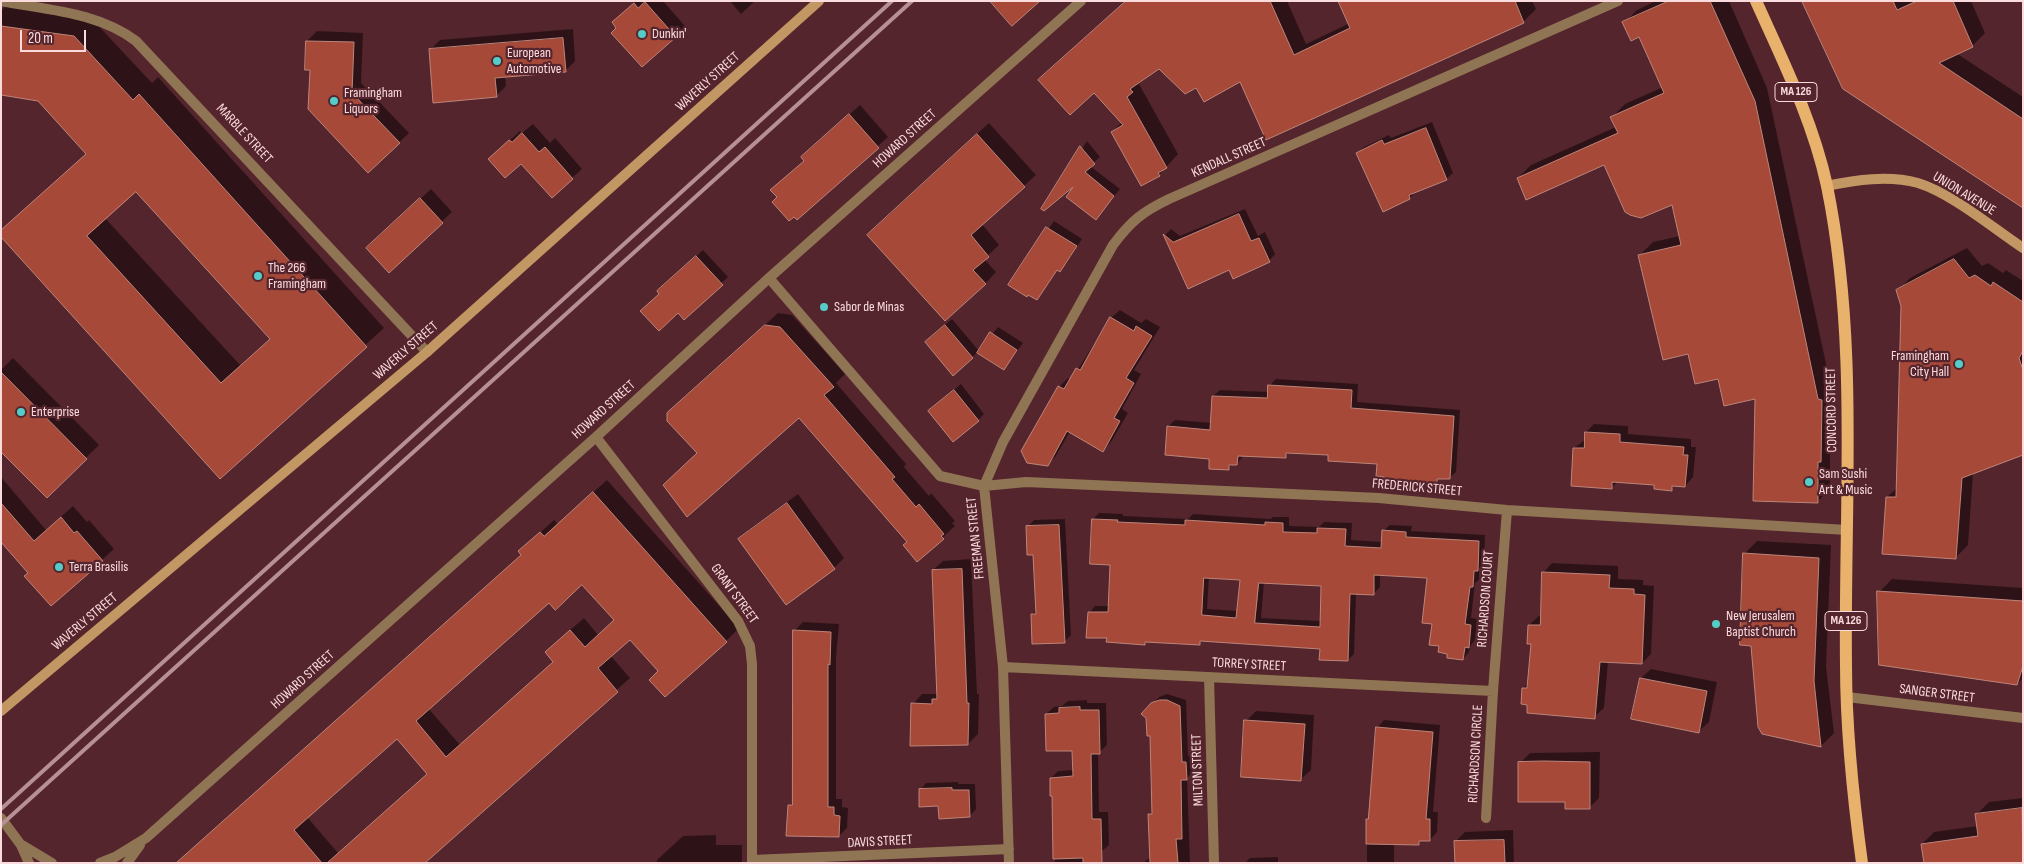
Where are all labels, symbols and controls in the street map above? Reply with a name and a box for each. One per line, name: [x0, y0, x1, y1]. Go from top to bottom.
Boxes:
scale bar: [22, 20, 89, 52]
place label: Dunkin': [652, 26, 686, 42]
marker: Dunkin': [636, 28, 648, 40]
text: 20 m: [28, 29, 53, 48]
place label: European Automotive: [507, 45, 561, 78]
street label: WAVERLY STREET: [672, 49, 744, 115]
marker: European Automotive: [491, 55, 503, 67]
road number: MA 126: [1775, 82, 1817, 101]
place label: Framingham Liquors: [344, 85, 402, 118]
marker: Framingham Liquors: [328, 95, 340, 107]
street label: MARBLE STREET: [212, 101, 276, 167]
street label: HOWARD STREET: [870, 106, 940, 172]
street label: KENDALL STREET: [1189, 134, 1269, 182]
street label: UNION AVENUE: [1929, 169, 1999, 219]
place label: The 266 Framingham: [268, 260, 326, 292]
marker: The 266 Framingham: [252, 270, 264, 282]
place label: Sabor de Minas: [834, 299, 904, 315]
marker: Sabor de Minas: [818, 301, 830, 313]
street label: WAVERLY STREET: [370, 318, 442, 384]
place label: Framingham City Hall: [1891, 348, 1949, 381]
marker: Framingham City Hall: [1953, 358, 1965, 370]
street label: CONCORD STREET: [1823, 367, 1841, 453]
street label: HOWARD STREET: [569, 377, 639, 443]
place label: Enterprise: [31, 404, 80, 420]
marker: Enterprise: [15, 406, 27, 418]
place label: Sam Sushi Art & Music: [1819, 466, 1873, 498]
street label: FREDERICK STREET: [1371, 476, 1463, 500]
marker: Sam Sushi Art & Music: [1803, 476, 1815, 488]
street label: FREEMAN STREET: [963, 496, 989, 580]
street label: RICHARDSON COURT: [1474, 550, 1498, 648]
place label: Terra Brasilis: [69, 559, 128, 575]
marker: Terra Brasilis: [53, 561, 65, 573]
street label: GRANT STREET: [707, 561, 761, 627]
street label: WAVERLY STREET: [49, 590, 121, 654]
place label: New Jerusalem Baptist Church: [1726, 608, 1796, 640]
road number: MA 126: [1825, 612, 1867, 630]
marker: New Jerusalem Baptist Church: [1710, 618, 1722, 630]
street label: HOWARD STREET: [268, 647, 338, 713]
street label: TORREY STREET: [1211, 655, 1287, 675]
street label: SANGER STREET: [1898, 681, 1976, 707]
street label: RICHARDSON CIRCLE: [1465, 704, 1487, 804]
street label: MILTON STREET: [1188, 734, 1208, 806]
street label: DAVIS STREET: [847, 832, 913, 852]

